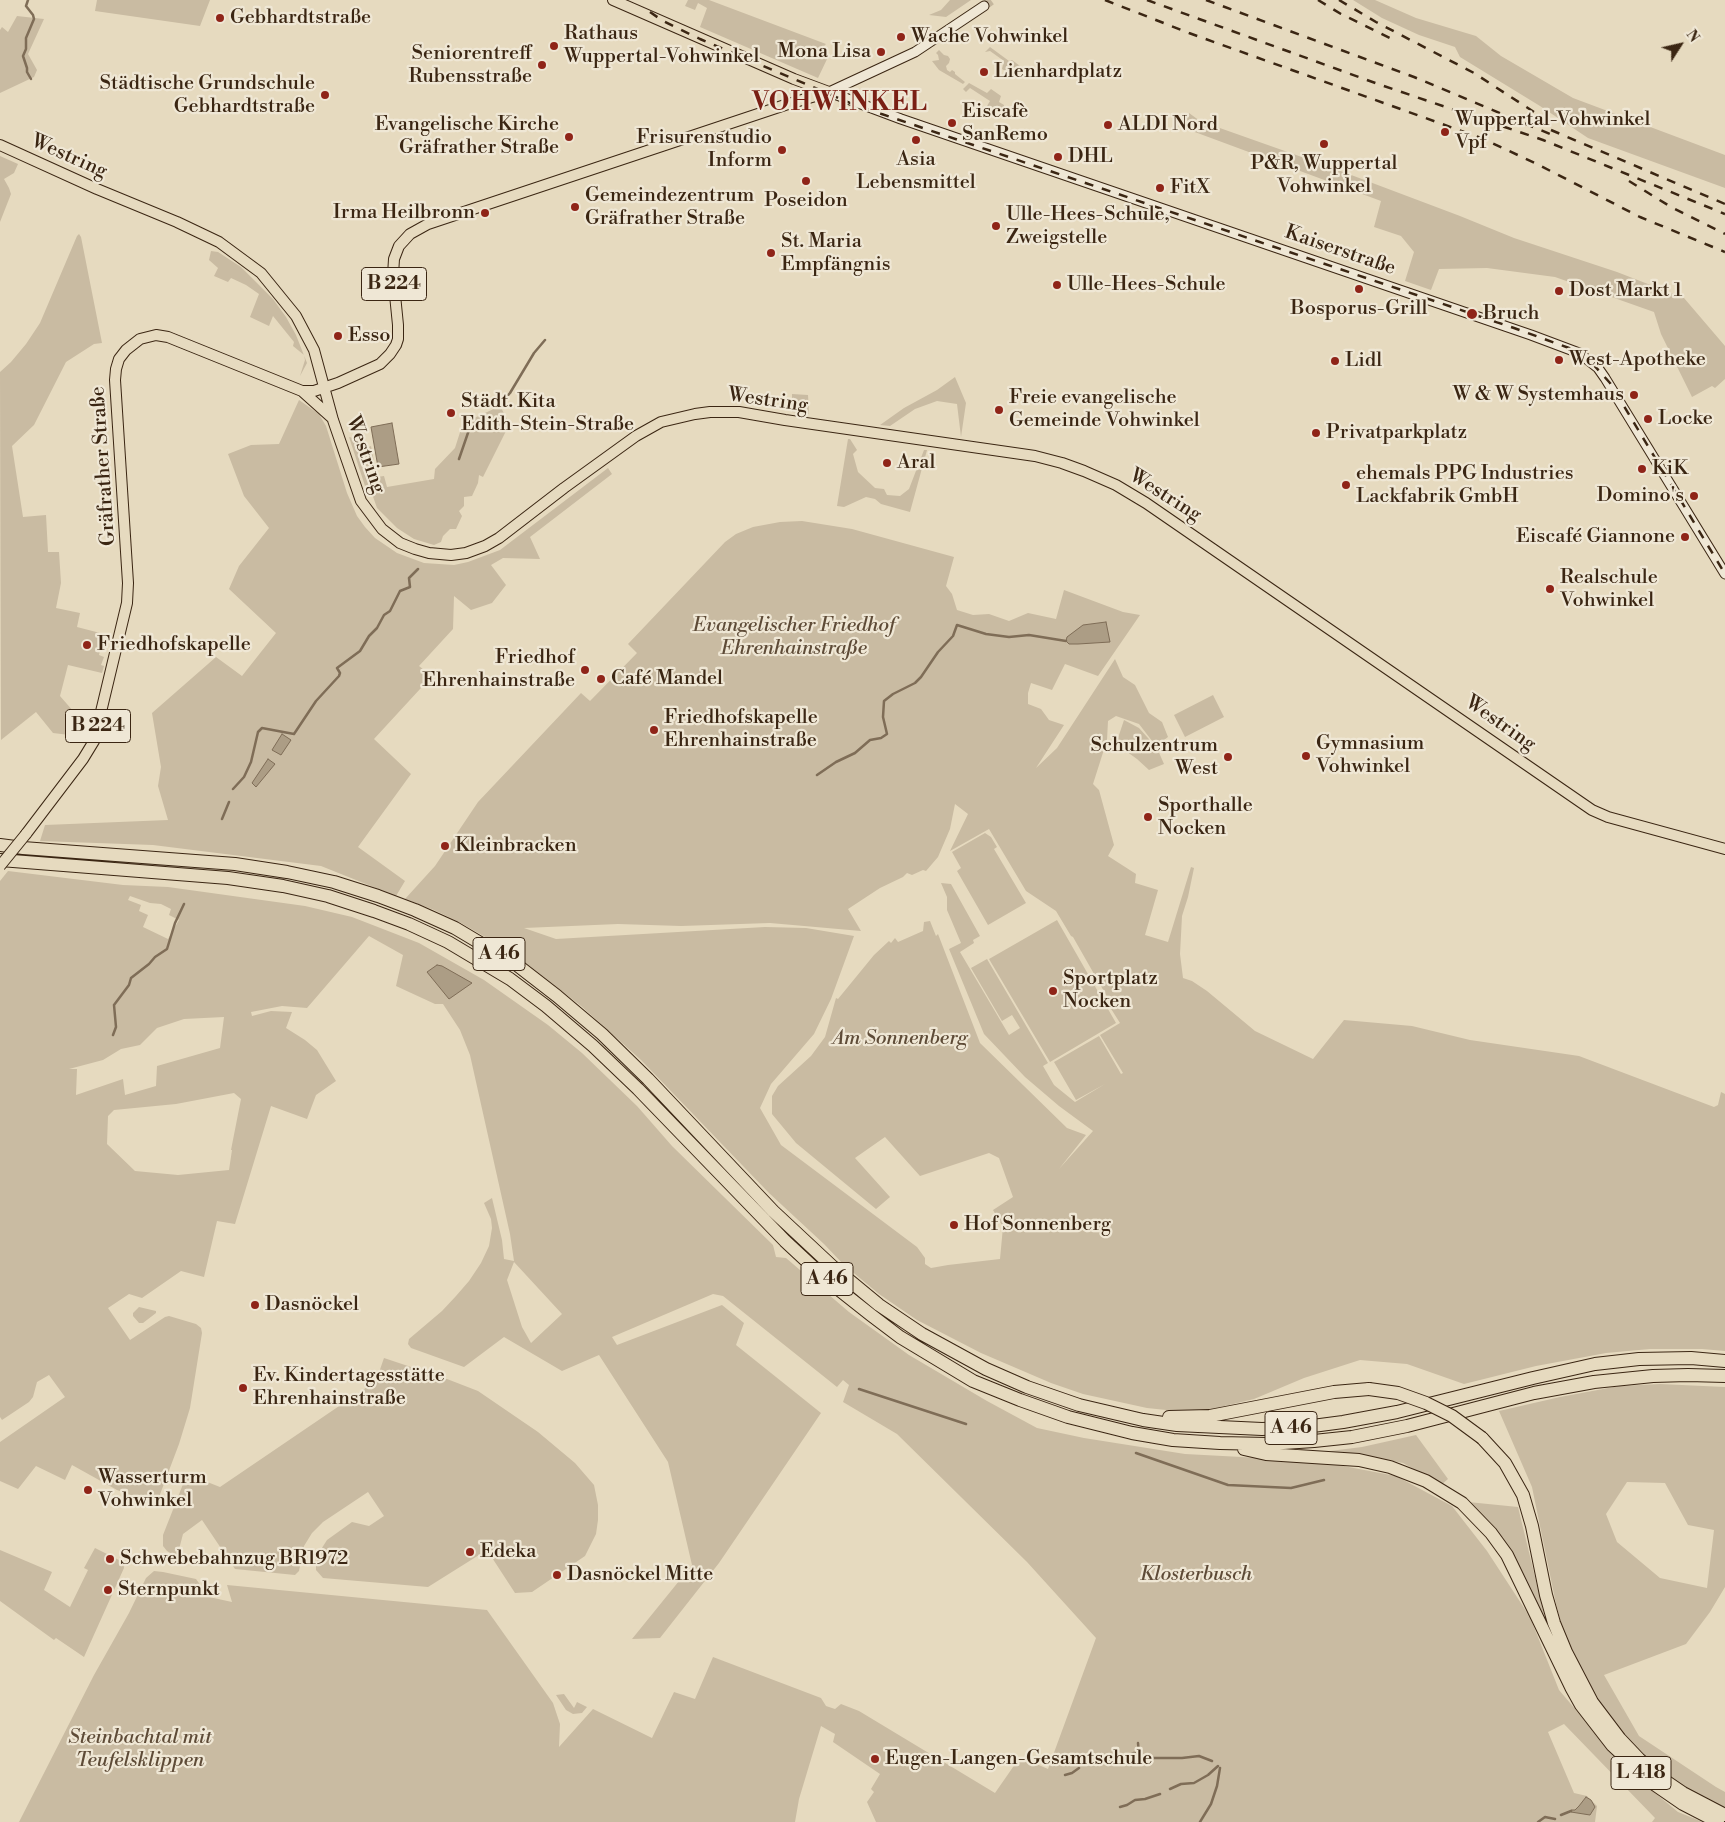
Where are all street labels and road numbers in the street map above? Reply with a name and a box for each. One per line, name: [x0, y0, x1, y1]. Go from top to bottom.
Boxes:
street label: Westring: [27, 130, 111, 184]
street label: Kaiserstraße: [1281, 221, 1399, 281]
road number: B 224: [362, 268, 426, 300]
street label: Westring: [726, 383, 810, 419]
street label: Gräfrather Straße: [86, 385, 122, 547]
street label: Westring: [340, 413, 390, 497]
street label: Westring: [1124, 464, 1206, 528]
street label: Westring: [1460, 691, 1540, 757]
road number: B 224: [66, 709, 130, 742]
road number: A 46: [473, 938, 525, 971]
road number: A 46: [801, 1262, 853, 1296]
road number: A 46: [1265, 1412, 1317, 1445]
road number: L 418: [1611, 1756, 1671, 1790]

